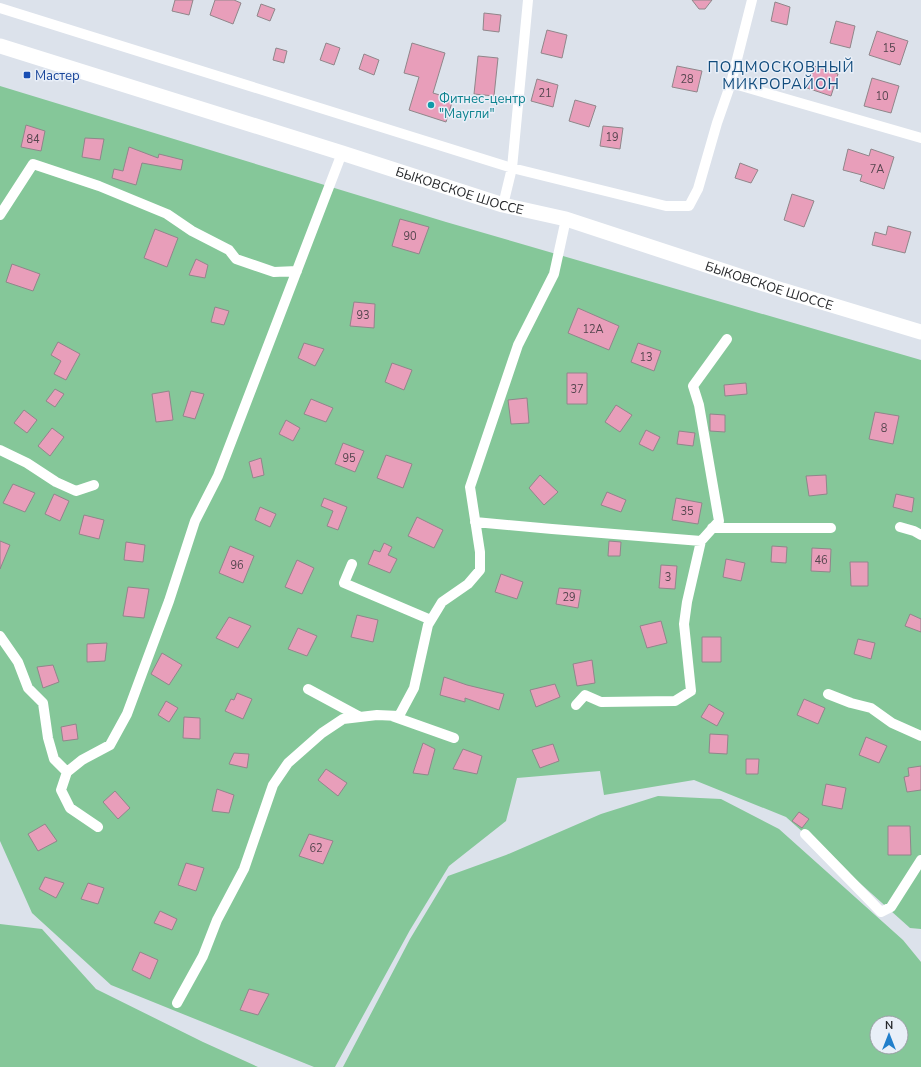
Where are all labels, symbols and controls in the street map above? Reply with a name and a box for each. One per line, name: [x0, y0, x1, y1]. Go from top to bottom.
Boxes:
house number: 15: [882, 41, 896, 56]
district label: ПОДМОСКОВНЫЙ МИКРОРАЙОН: [707, 57, 855, 94]
place label: Мастер: [35, 67, 80, 85]
marker: Мастер: [22, 70, 32, 80]
house number: 28: [680, 72, 694, 87]
house number: 21: [538, 86, 552, 101]
house number: 10: [875, 89, 889, 104]
place label: Фитнес-центр "Маугли": [439, 90, 526, 123]
marker: Фитнес-центр "Маугли": [426, 100, 436, 110]
house number: 19: [605, 130, 619, 145]
house number: 84: [26, 132, 40, 147]
house number: 7А: [870, 162, 884, 177]
street label: БЫКОВСКОЕ ШОССЕ: [393, 163, 525, 219]
house number: 90: [403, 229, 417, 244]
street label: БЫКОВСКОЕ ШОССЕ: [703, 257, 835, 315]
house number: 93: [356, 308, 370, 323]
house number: 12А: [582, 322, 604, 337]
house number: 13: [639, 350, 653, 365]
house number: 37: [570, 382, 584, 397]
house number: 8: [881, 421, 888, 436]
house number: 95: [342, 451, 356, 466]
house number: 35: [680, 504, 694, 519]
house number: 46: [814, 553, 828, 568]
house number: 96: [230, 558, 244, 573]
house number: 3: [665, 570, 671, 585]
house number: 29: [562, 590, 576, 605]
house number: 62: [309, 841, 323, 856]
north arrow: [869, 1015, 909, 1055]
text: N: [885, 1018, 893, 1033]

